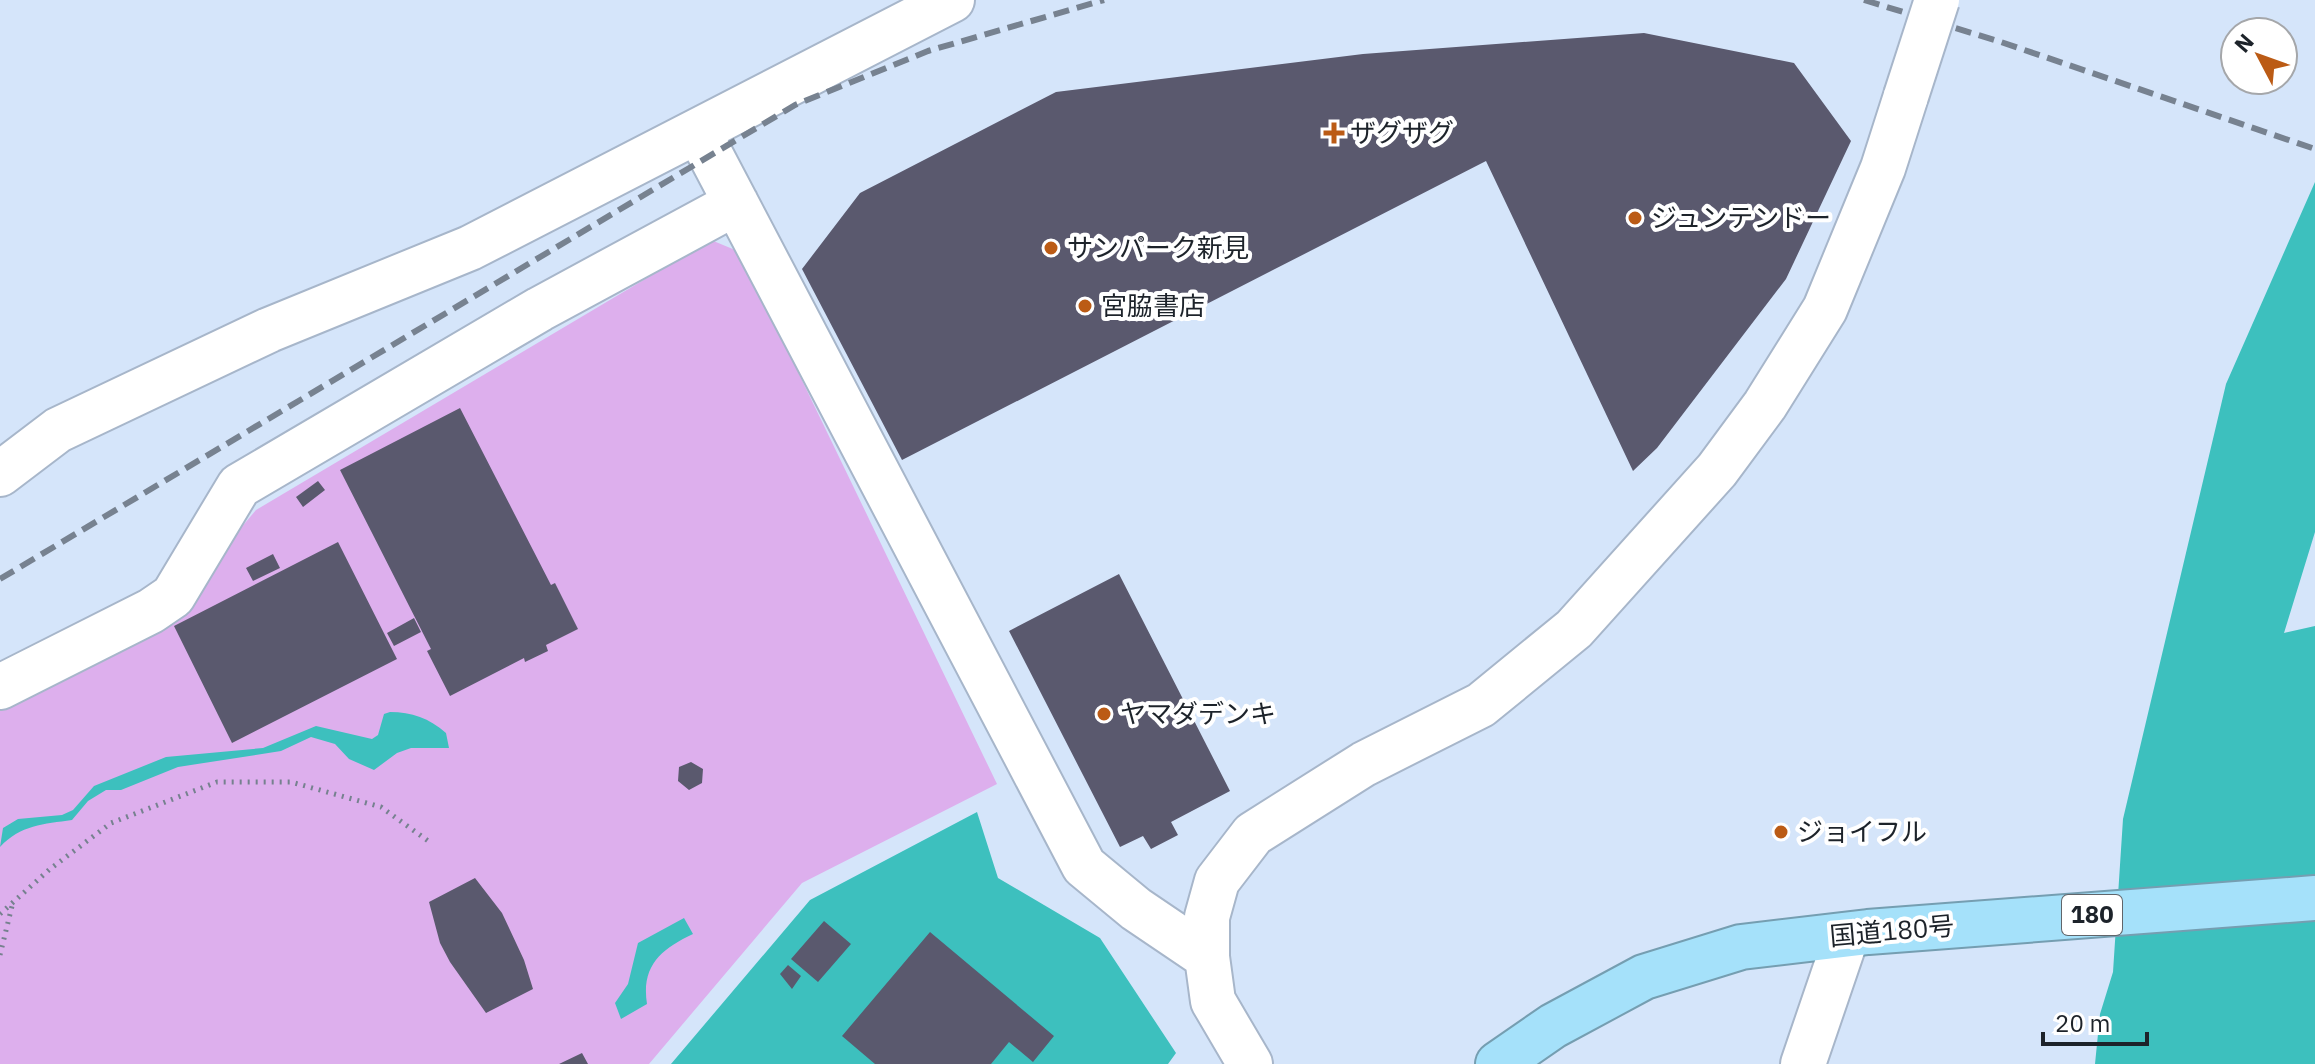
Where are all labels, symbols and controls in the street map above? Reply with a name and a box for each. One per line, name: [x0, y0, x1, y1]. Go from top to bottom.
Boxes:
north arrow: [2219, 16, 2299, 96]
text: N: [2227, 27, 2260, 58]
place label: ザグザグ: [1350, 115, 1454, 149]
marker: ザグザグ: [1325, 124, 1343, 142]
place label: ジュンテンドー: [1651, 200, 1831, 234]
marker: ジュンテンドー: [1626, 209, 1644, 227]
place label: サンパーク新見: [1067, 230, 1249, 264]
marker: サンパーク新見: [1042, 239, 1060, 257]
place label: 宮脇書店: [1101, 288, 1205, 322]
marker: 宮脇書店: [1076, 297, 1094, 315]
place label: ヤマダデンキ: [1120, 696, 1276, 730]
marker: ヤマダデンキ: [1095, 705, 1113, 723]
place label: ジョイフル: [1797, 814, 1927, 848]
marker: ジョイフル: [1772, 823, 1790, 841]
road number: 180: [2062, 895, 2122, 935]
street label: 国道180号: [1828, 908, 1956, 952]
scale bar: [2043, 996, 2147, 1046]
text: 20 m: [2055, 1007, 2110, 1039]

